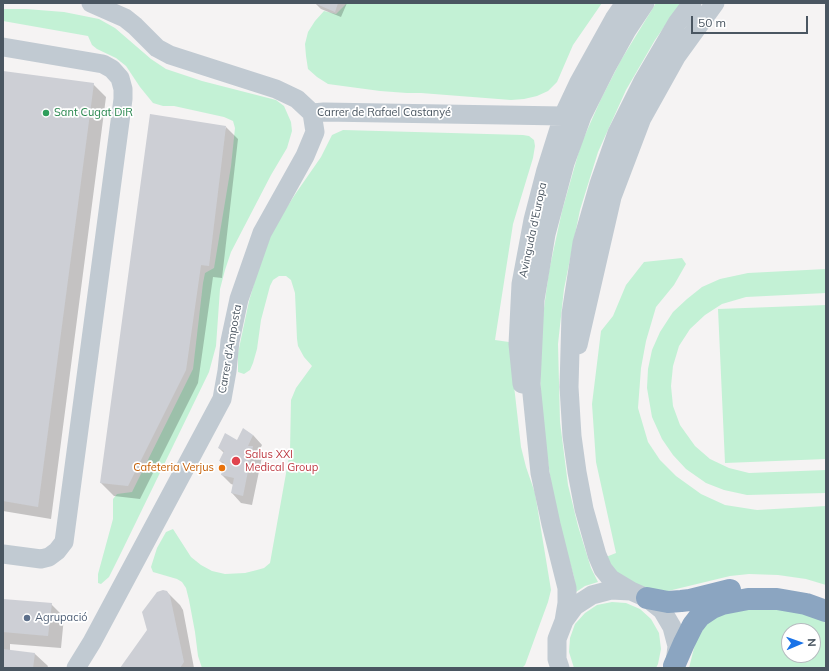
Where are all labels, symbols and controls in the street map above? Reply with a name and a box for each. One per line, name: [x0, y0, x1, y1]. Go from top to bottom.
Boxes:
scale bar: [693, 8, 810, 34]
text: 50 m: [698, 15, 726, 30]
place label: Sant Cugat DiR: [54, 106, 133, 120]
street label: Carrer de Rafael Castanyé: [317, 106, 451, 120]
marker: Sant Cugat DiR: [41, 108, 51, 118]
street label: Avinguda d'Europa: [516, 181, 550, 279]
street label: Carrer d'Amposta: [216, 303, 244, 395]
place label: Salus XXI Medical Group: [245, 448, 318, 474]
marker: Salus XXI Medical Group: [230, 455, 242, 467]
place label: Cafeteria Verjus: [133, 461, 214, 475]
marker: Cafeteria Verjus: [217, 463, 227, 473]
place label: Agrupació: [35, 611, 88, 625]
marker: Agrupació: [22, 613, 32, 623]
north arrow: [781, 623, 821, 663]
text: N: [805, 638, 819, 647]

